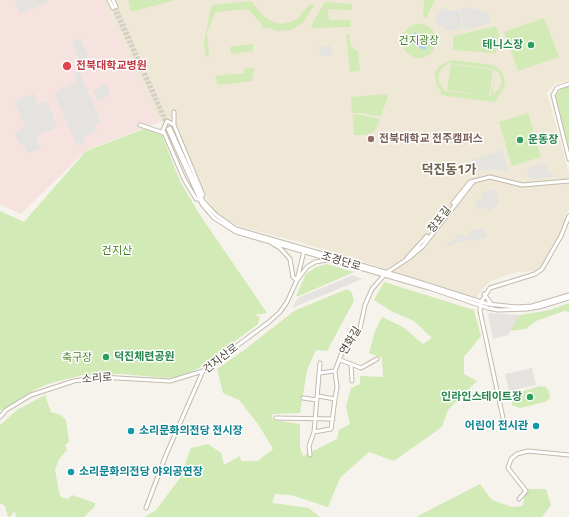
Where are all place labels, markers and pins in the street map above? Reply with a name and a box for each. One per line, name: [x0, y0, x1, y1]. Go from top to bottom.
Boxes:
place label: 테니스장: [483, 38, 523, 52]
marker: 테니스장: [526, 40, 536, 50]
place label: 전북대학교병원: [76, 59, 147, 73]
marker: 전북대학교병원: [61, 60, 73, 72]
place label: 전북대학교 전주캠퍼스: [379, 132, 483, 146]
place label: 운동장: [528, 133, 558, 147]
marker: 전북대학교 전주캠퍼스: [366, 134, 376, 144]
marker: 운동장: [515, 135, 525, 145]
place label: 덕진체련공원: [114, 350, 175, 364]
marker: 덕진체련공원: [101, 352, 111, 362]
place label: 인라인스테이트장: [441, 390, 522, 404]
marker: 인라인스테이트장: [525, 392, 535, 402]
place label: 어린이 전시관: [465, 419, 528, 433]
marker: 어린이 전시관: [531, 421, 541, 431]
place label: 소리문화의전당 전시장: [139, 424, 243, 438]
marker: 소리문화의전당 전시장: [126, 426, 136, 436]
place label: 소리문화의전당 야외공연장: [79, 465, 203, 479]
marker: 소리문화의전당 야외공연장: [66, 467, 76, 477]

